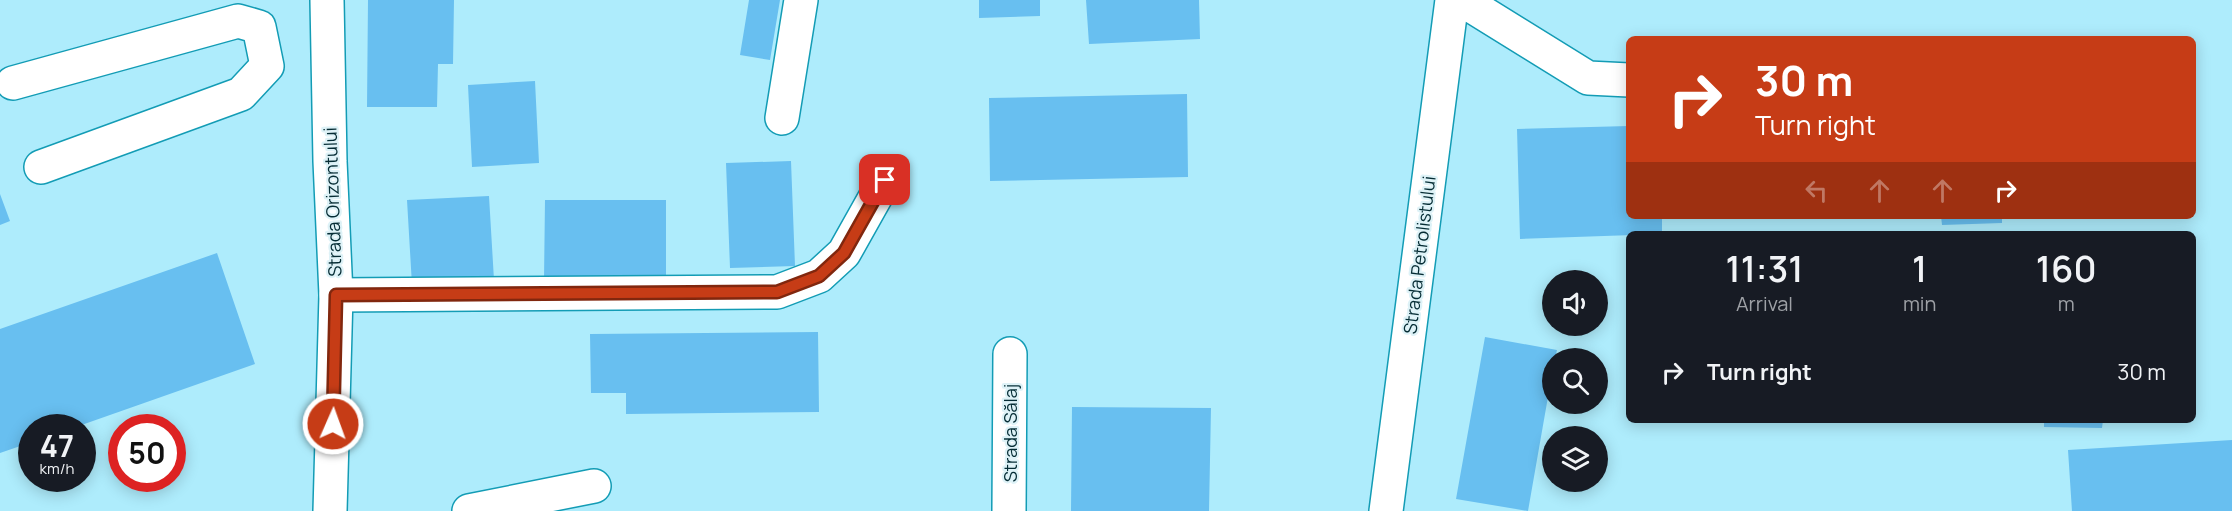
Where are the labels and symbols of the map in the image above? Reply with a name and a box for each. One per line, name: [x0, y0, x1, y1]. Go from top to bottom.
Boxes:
street label: Strada Orizontului: [317, 127, 347, 277]
pin: [859, 154, 910, 205]
street label: Strada Petrolistului: [1397, 175, 1441, 335]
street label: Strada Sălaj: [998, 384, 1022, 482]
position arrow: [301, 392, 365, 456]
speed limit sign: 50: [108, 414, 186, 492]

